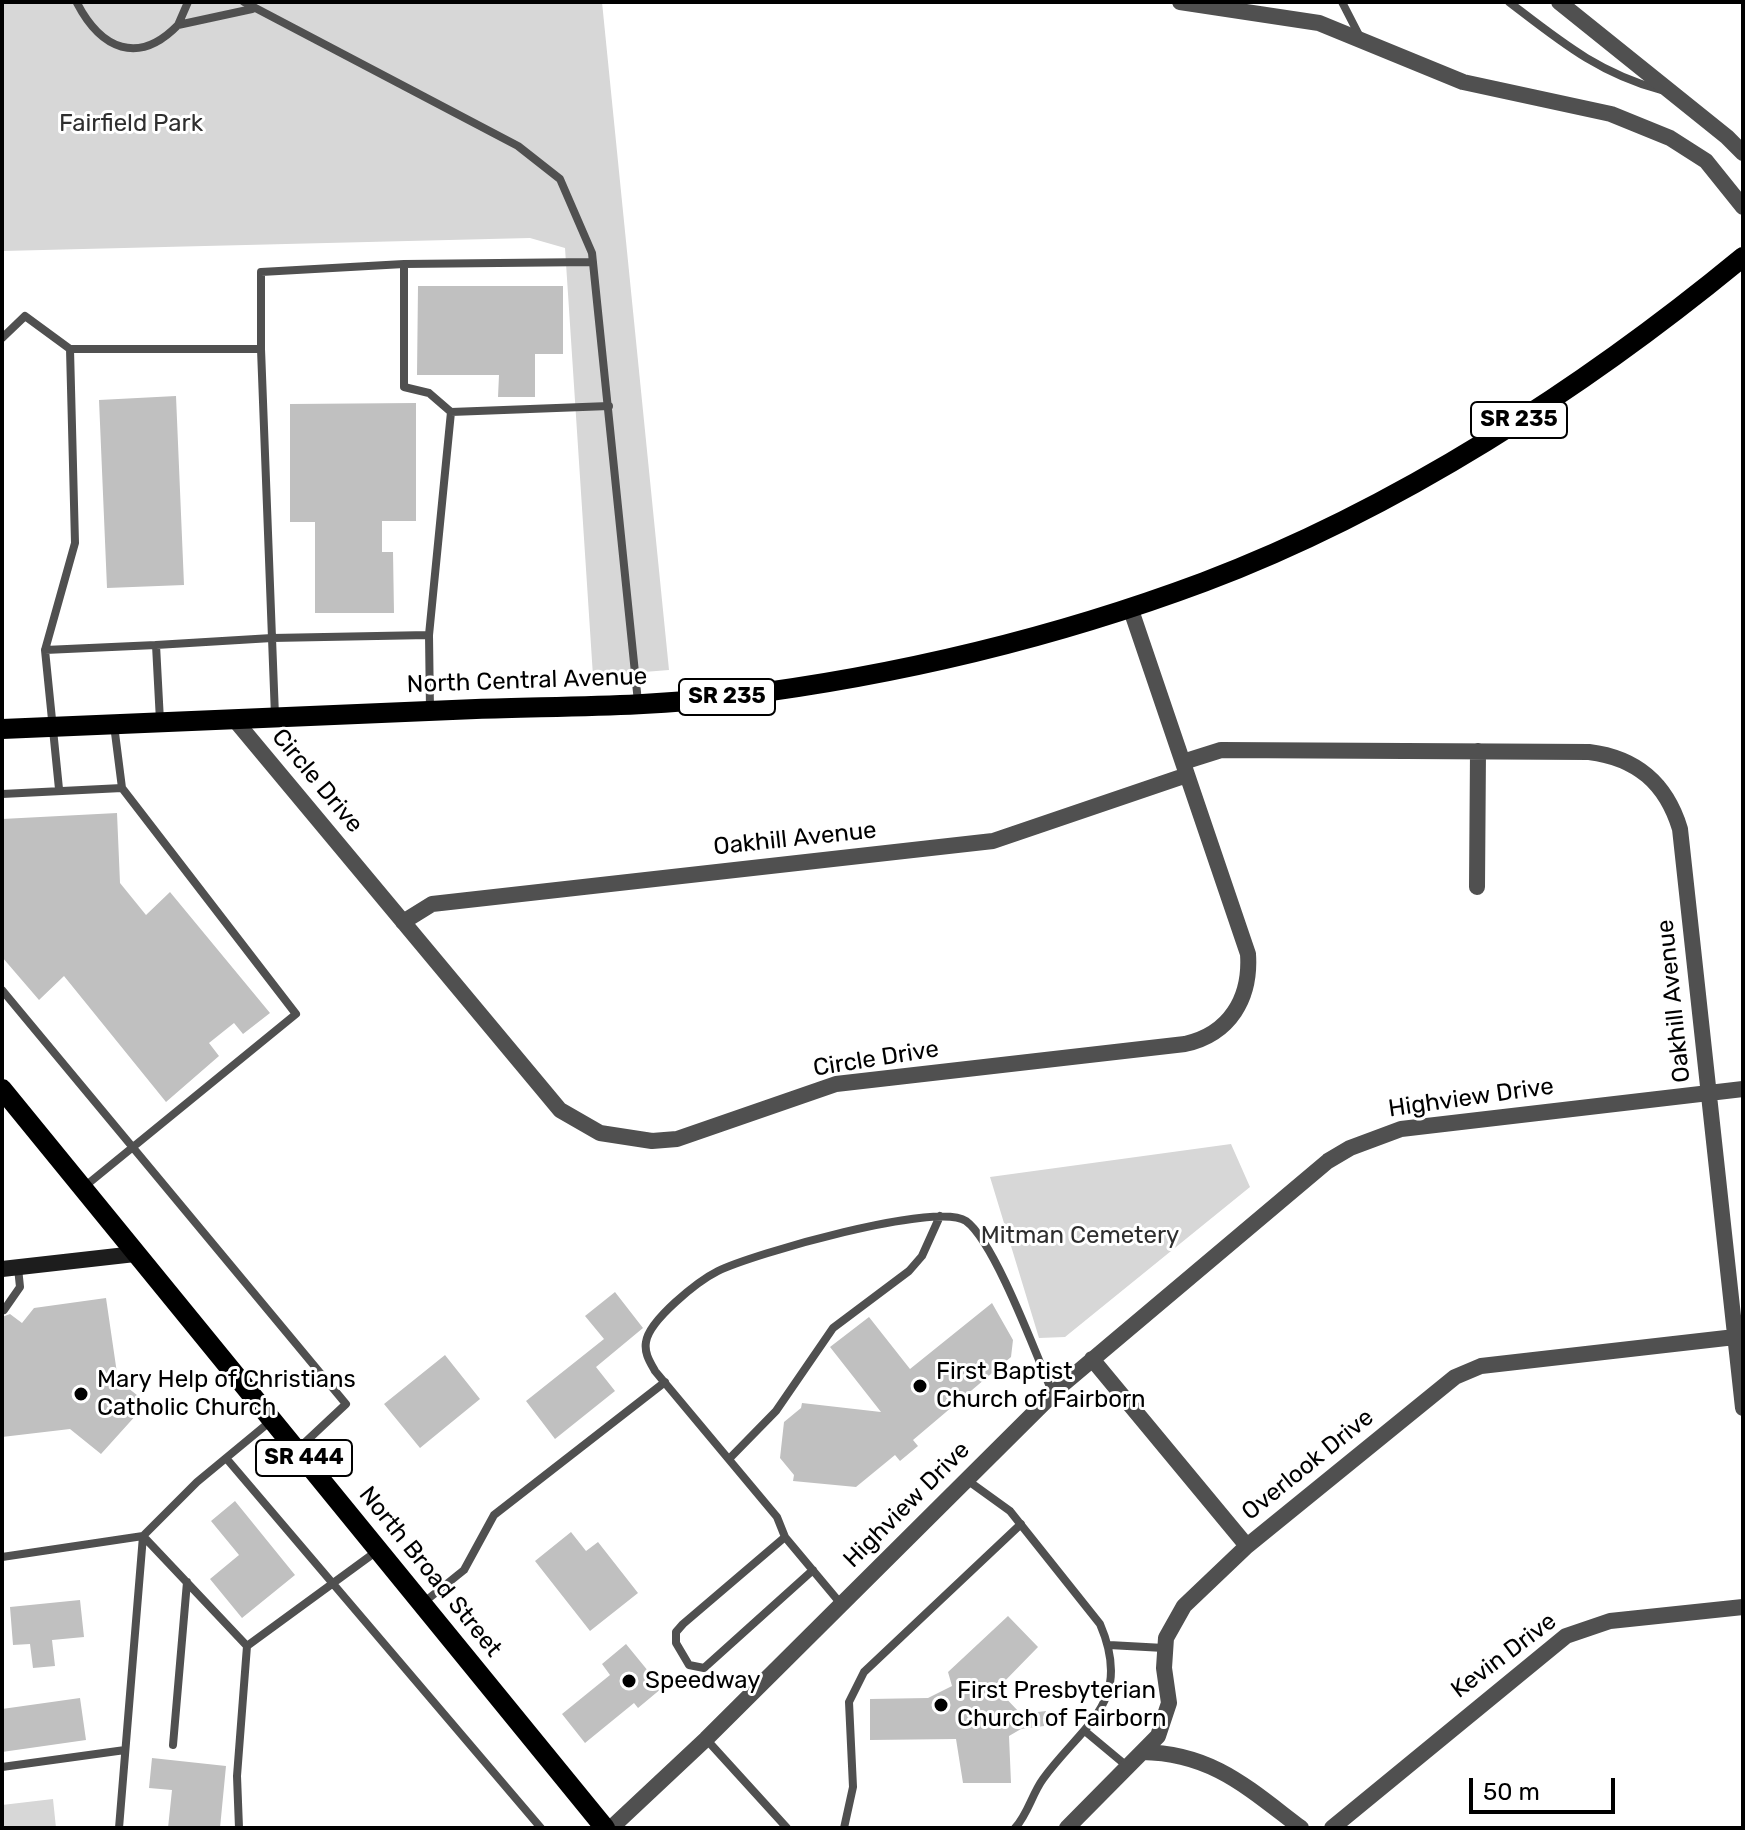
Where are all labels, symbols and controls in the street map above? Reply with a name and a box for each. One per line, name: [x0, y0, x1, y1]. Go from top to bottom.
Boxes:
park label: Fairfield Park: [59, 110, 203, 138]
road number: SR 235: [1471, 402, 1567, 438]
street label: North Central Avenue: [406, 662, 648, 700]
road number: SR 235: [679, 679, 775, 715]
street label: Circle Drive: [265, 723, 369, 839]
street label: Oakhill Avenue: [712, 816, 878, 862]
street label: Oakhill Avenue: [1651, 918, 1697, 1084]
street label: Circle Drive: [811, 1035, 941, 1083]
street label: Highview Drive: [1386, 1072, 1556, 1124]
park label: Mitman Cemetery: [981, 1222, 1179, 1250]
place label: First Baptist Church of Fairborn: [936, 1358, 1146, 1414]
place label: Mary Help of Christians Catholic Church: [97, 1366, 356, 1422]
marker: First Baptist Church of Fairborn: [911, 1377, 929, 1395]
marker: Mary Help of Christians Catholic Church: [72, 1385, 90, 1403]
street label: Overlook Drive: [1236, 1403, 1380, 1527]
street label: Highview Drive: [838, 1436, 976, 1574]
road number: SR 444: [256, 1440, 352, 1476]
street label: North Broad Street: [352, 1481, 508, 1663]
street label: Kevin Drive: [1446, 1607, 1562, 1705]
place label: Speedway: [645, 1667, 760, 1695]
marker: Speedway: [620, 1672, 638, 1690]
place label: First Presbyterian Church of Fairborn: [957, 1677, 1167, 1733]
marker: First Presbyterian Church of Fairborn: [932, 1696, 950, 1714]
scale bar: [1473, 1762, 1619, 1812]
text: 50 m: [1483, 1778, 1540, 1806]

